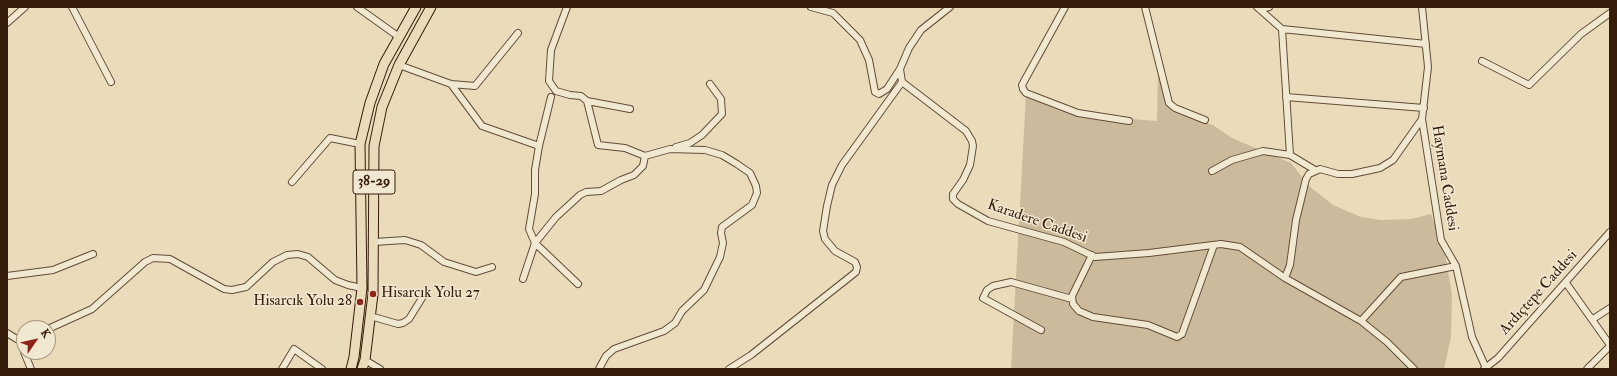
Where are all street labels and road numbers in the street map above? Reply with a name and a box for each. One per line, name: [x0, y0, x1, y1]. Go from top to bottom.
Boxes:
street label: Haymana Caddesi: [1427, 124, 1461, 232]
road number: 38-29: [353, 170, 395, 194]
street label: Karadere Caddesi: [985, 197, 1089, 247]
street label: Ardıçtepe Caddesi: [1496, 247, 1582, 339]

